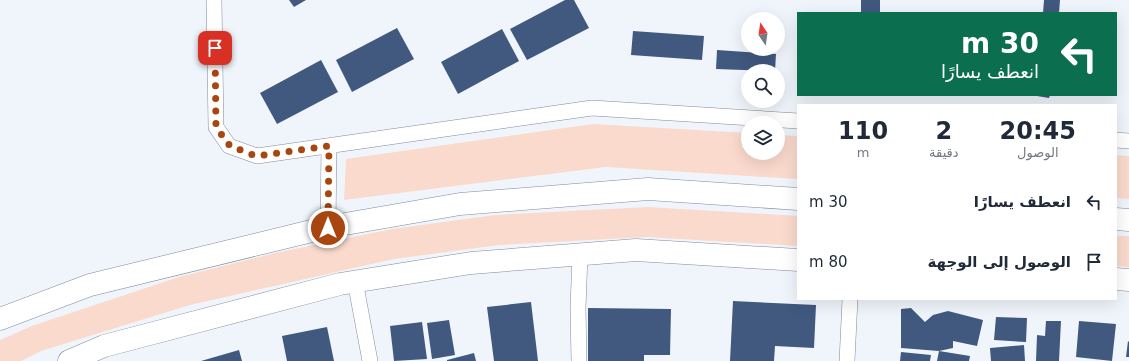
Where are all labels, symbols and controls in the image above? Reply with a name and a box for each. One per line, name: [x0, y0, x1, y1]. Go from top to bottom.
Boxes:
north arrow: [741, 12, 785, 56]
map controls: [741, 12, 785, 160]
text: 30 m: [961, 27, 1039, 60]
icon: left: [1053, 28, 1105, 80]
pin: [198, 31, 232, 65]
icon: arrive: [204, 37, 226, 59]
text: انعطف يسارًا: [941, 61, 1039, 82]
button: search: [741, 64, 785, 108]
button: layers: [741, 116, 785, 160]
text: 110: [838, 117, 888, 145]
text: 2: [936, 117, 952, 145]
text: 20:45: [1000, 117, 1076, 145]
text: m: [857, 145, 869, 160]
text: دقيقة: [929, 145, 959, 160]
text: الوصول: [1017, 145, 1059, 160]
icon: left: [1083, 191, 1105, 213]
text: 30 m: [809, 193, 848, 211]
text: انعطف يسارًا: [974, 193, 1071, 211]
position arrow: [307, 207, 349, 249]
icon: arrive: [1083, 251, 1105, 273]
text: 80 m: [809, 253, 848, 271]
text: الوصول إلى الوجهة: [928, 253, 1071, 271]

